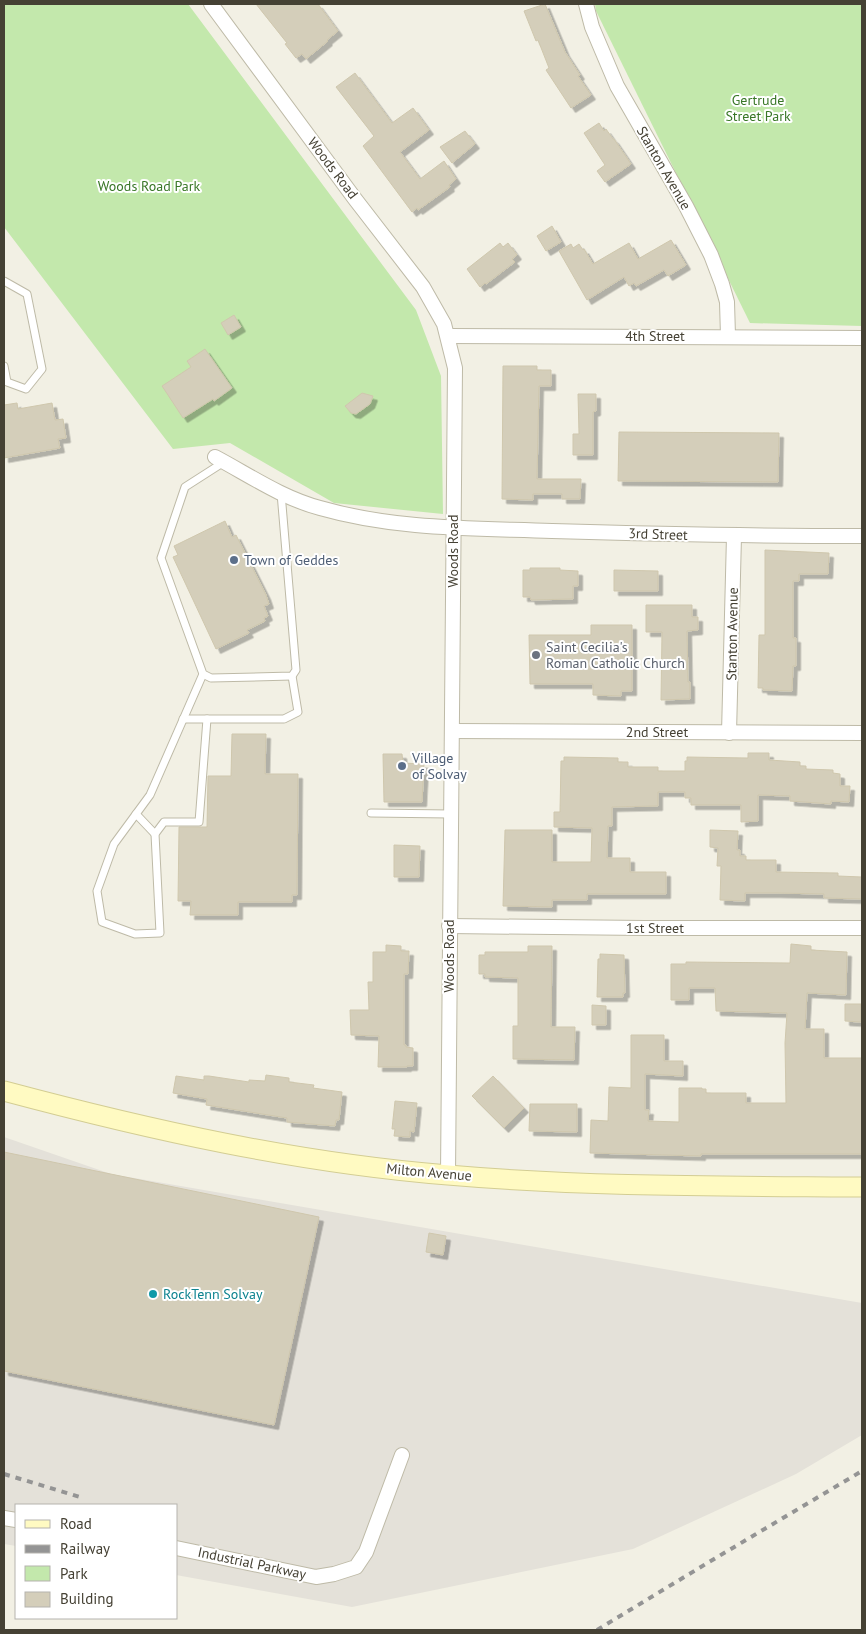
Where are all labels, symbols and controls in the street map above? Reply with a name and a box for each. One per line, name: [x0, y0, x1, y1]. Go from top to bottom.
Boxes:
park label: Gertrude Street Park: [725, 91, 791, 125]
street label: Stanton Avenue: [633, 123, 695, 213]
street label: Woods Road: [304, 134, 362, 202]
park label: Woods Road Park: [98, 177, 200, 195]
street label: 4th Street: [625, 327, 685, 345]
street label: Woods Road: [444, 515, 462, 587]
street label: 3rd Street: [628, 524, 688, 544]
place label: Town of Geddes: [244, 551, 338, 569]
marker: Town of Geddes: [228, 554, 240, 566]
street label: Stanton Avenue: [722, 587, 742, 681]
place label: Saint Cecilia's Roman Catholic Church: [546, 638, 685, 672]
marker: Saint Cecilia's Roman Catholic Church: [530, 649, 542, 661]
street label: 2nd Street: [626, 723, 688, 741]
place label: Village of Solvay: [411, 749, 467, 783]
marker: Village of Solvay: [396, 760, 408, 772]
street label: 1st Street: [626, 919, 684, 937]
street label: Woods Road: [440, 920, 458, 992]
street label: Milton Avenue: [386, 1159, 472, 1185]
place label: RockTenn Solvay: [163, 1285, 263, 1303]
marker: RockTenn Solvay: [147, 1288, 159, 1300]
legend: [15, 1504, 178, 1619]
text: Road: [60, 1514, 92, 1533]
text: Railway: [60, 1539, 110, 1558]
street label: Industrial Parkway: [196, 1543, 308, 1583]
text: Park: [60, 1564, 88, 1583]
text: Building: [60, 1589, 114, 1608]

